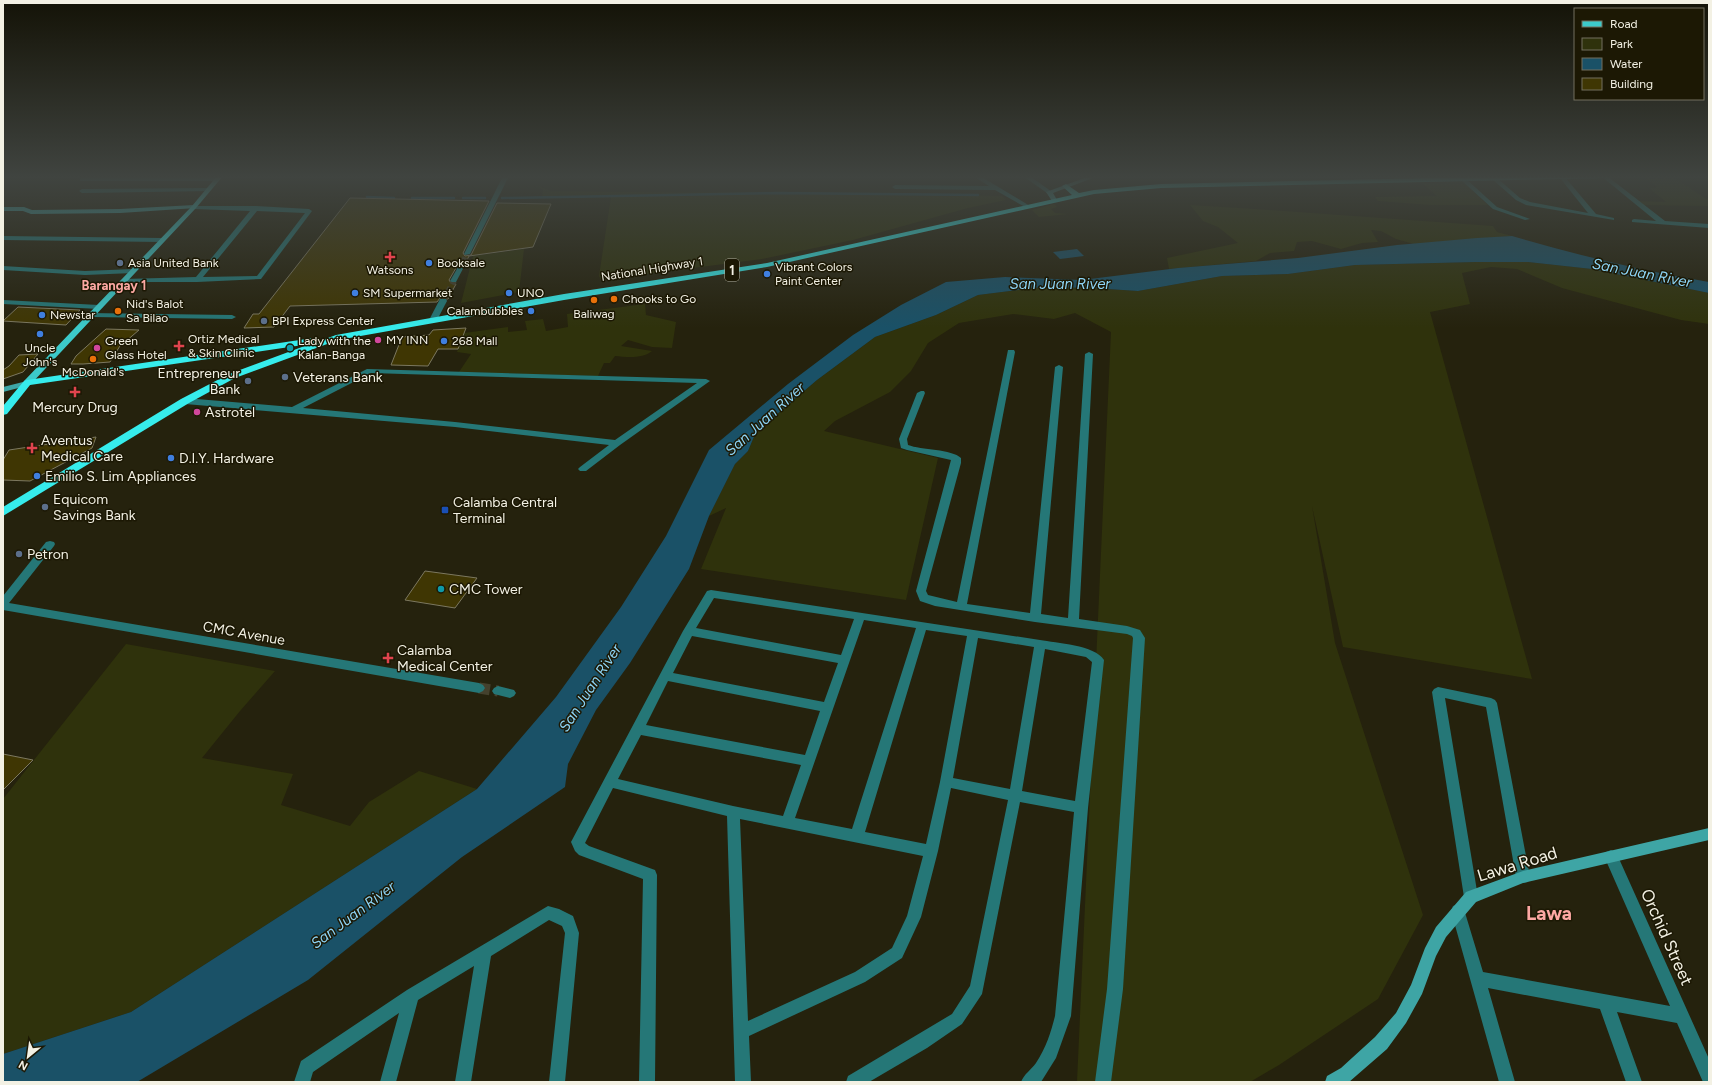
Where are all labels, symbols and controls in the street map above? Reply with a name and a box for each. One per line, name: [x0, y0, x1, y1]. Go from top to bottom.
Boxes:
legend: [1574, 8, 1704, 100]
text: Road: [1610, 17, 1638, 31]
text: Park: [1610, 37, 1633, 51]
text: Water: [1610, 57, 1642, 71]
text: Building: [1610, 77, 1653, 91]
marker: Watsons: [385, 252, 395, 262]
street label: National Highway 1: [600, 254, 704, 284]
water label: San Juan River: [1591, 255, 1694, 292]
place label: Asia United Bank: [128, 256, 219, 270]
place label: Booksale: [437, 256, 485, 270]
marker: Asia United Bank: [115, 258, 125, 268]
marker: Booksale: [424, 258, 434, 268]
road number: 1: [725, 259, 739, 281]
place label: Vibrant Colors Paint Center: [775, 260, 853, 288]
place label: Watsons: [367, 263, 414, 277]
marker: Vibrant Colors Paint Center: [762, 269, 772, 279]
water label: San Juan River: [1010, 275, 1111, 293]
district label: Barangay 1: [82, 278, 146, 293]
place label: SM Supermarket: [363, 286, 453, 300]
place label: UNO: [517, 286, 544, 300]
marker: SM Supermarket: [350, 288, 360, 298]
marker: UNO: [504, 288, 514, 298]
place label: Chooks to Go: [622, 292, 696, 306]
marker: Chooks to Go: [609, 294, 619, 304]
marker: Baliwag: [589, 295, 599, 305]
place label: Nid's Balot Sa Bilao: [126, 297, 184, 325]
place label: Calambubbles: [447, 304, 523, 318]
marker: Nid's Balot Sa Bilao: [113, 306, 123, 316]
marker: Calambubbles: [526, 306, 536, 316]
place label: Baliwag: [573, 307, 615, 321]
place label: Newstar: [50, 308, 95, 322]
marker: Newstar: [37, 310, 47, 320]
place label: BPI Express Center: [272, 314, 374, 328]
marker: BPI Express Center: [259, 316, 269, 326]
marker: Uncle John's: [35, 329, 45, 339]
place label: Ortiz Medical & Skin Clinic: [188, 332, 259, 360]
place label: MY INN: [386, 333, 428, 347]
place label: Green Glass Hotel: [105, 334, 167, 362]
place label: Lady with the Kalan-Banga: [298, 334, 371, 362]
place label: 268 Mall: [452, 334, 497, 348]
marker: MY INN: [373, 335, 383, 345]
marker: 268 Mall: [439, 336, 449, 346]
marker: Ortiz Medical & Skin Clinic: [173, 340, 185, 352]
place label: Uncle John's: [23, 341, 58, 369]
marker: Green Glass Hotel: [92, 343, 102, 353]
marker: Lady with the Kalan-Banga: [285, 343, 295, 353]
marker: McDonald's: [88, 354, 98, 364]
place label: McDonald's: [62, 365, 125, 379]
place label: Entrepreneur Bank: [158, 365, 240, 398]
place label: Veterans Bank: [293, 369, 383, 386]
marker: Veterans Bank: [280, 372, 290, 382]
marker: Entrepreneur Bank: [243, 376, 253, 386]
water label: San Juan River: [721, 378, 809, 459]
marker: Mercury Drug: [70, 387, 80, 397]
place label: Mercury Drug: [32, 399, 118, 416]
place label: Astrotel: [205, 404, 255, 421]
marker: Astrotel: [192, 407, 202, 417]
place label: Aventus Medical Care: [41, 432, 123, 465]
marker: Aventus Medical Care: [26, 442, 38, 454]
place label: D.I.Y. Hardware: [179, 450, 274, 467]
marker: D.I.Y. Hardware: [166, 453, 176, 463]
place label: Emilio S. Lim Appliances: [45, 468, 196, 485]
marker: Emilio S. Lim Appliances: [32, 471, 42, 481]
place label: Equicom Savings Bank: [53, 491, 136, 524]
place label: Calamba Central Terminal: [453, 494, 557, 527]
marker: Equicom Savings Bank: [40, 502, 50, 512]
marker: Calamba Central Terminal: [440, 505, 450, 515]
place label: Petron: [27, 546, 69, 563]
marker: Petron: [14, 549, 24, 559]
place label: CMC Tower: [449, 581, 523, 598]
marker: CMC Tower: [436, 584, 446, 594]
street label: CMC Avenue: [202, 618, 287, 649]
water label: San Juan River: [555, 640, 626, 735]
place label: Calamba Medical Center: [397, 642, 493, 675]
marker: Calamba Medical Center: [382, 652, 394, 664]
street label: Lawa Road: [1475, 842, 1559, 886]
water label: San Juan River: [307, 877, 399, 953]
street label: Orchid Street: [1637, 886, 1697, 988]
district label: Lawa: [1526, 902, 1572, 925]
north arrow: [8, 1037, 48, 1077]
text: N: [17, 1058, 30, 1073]

